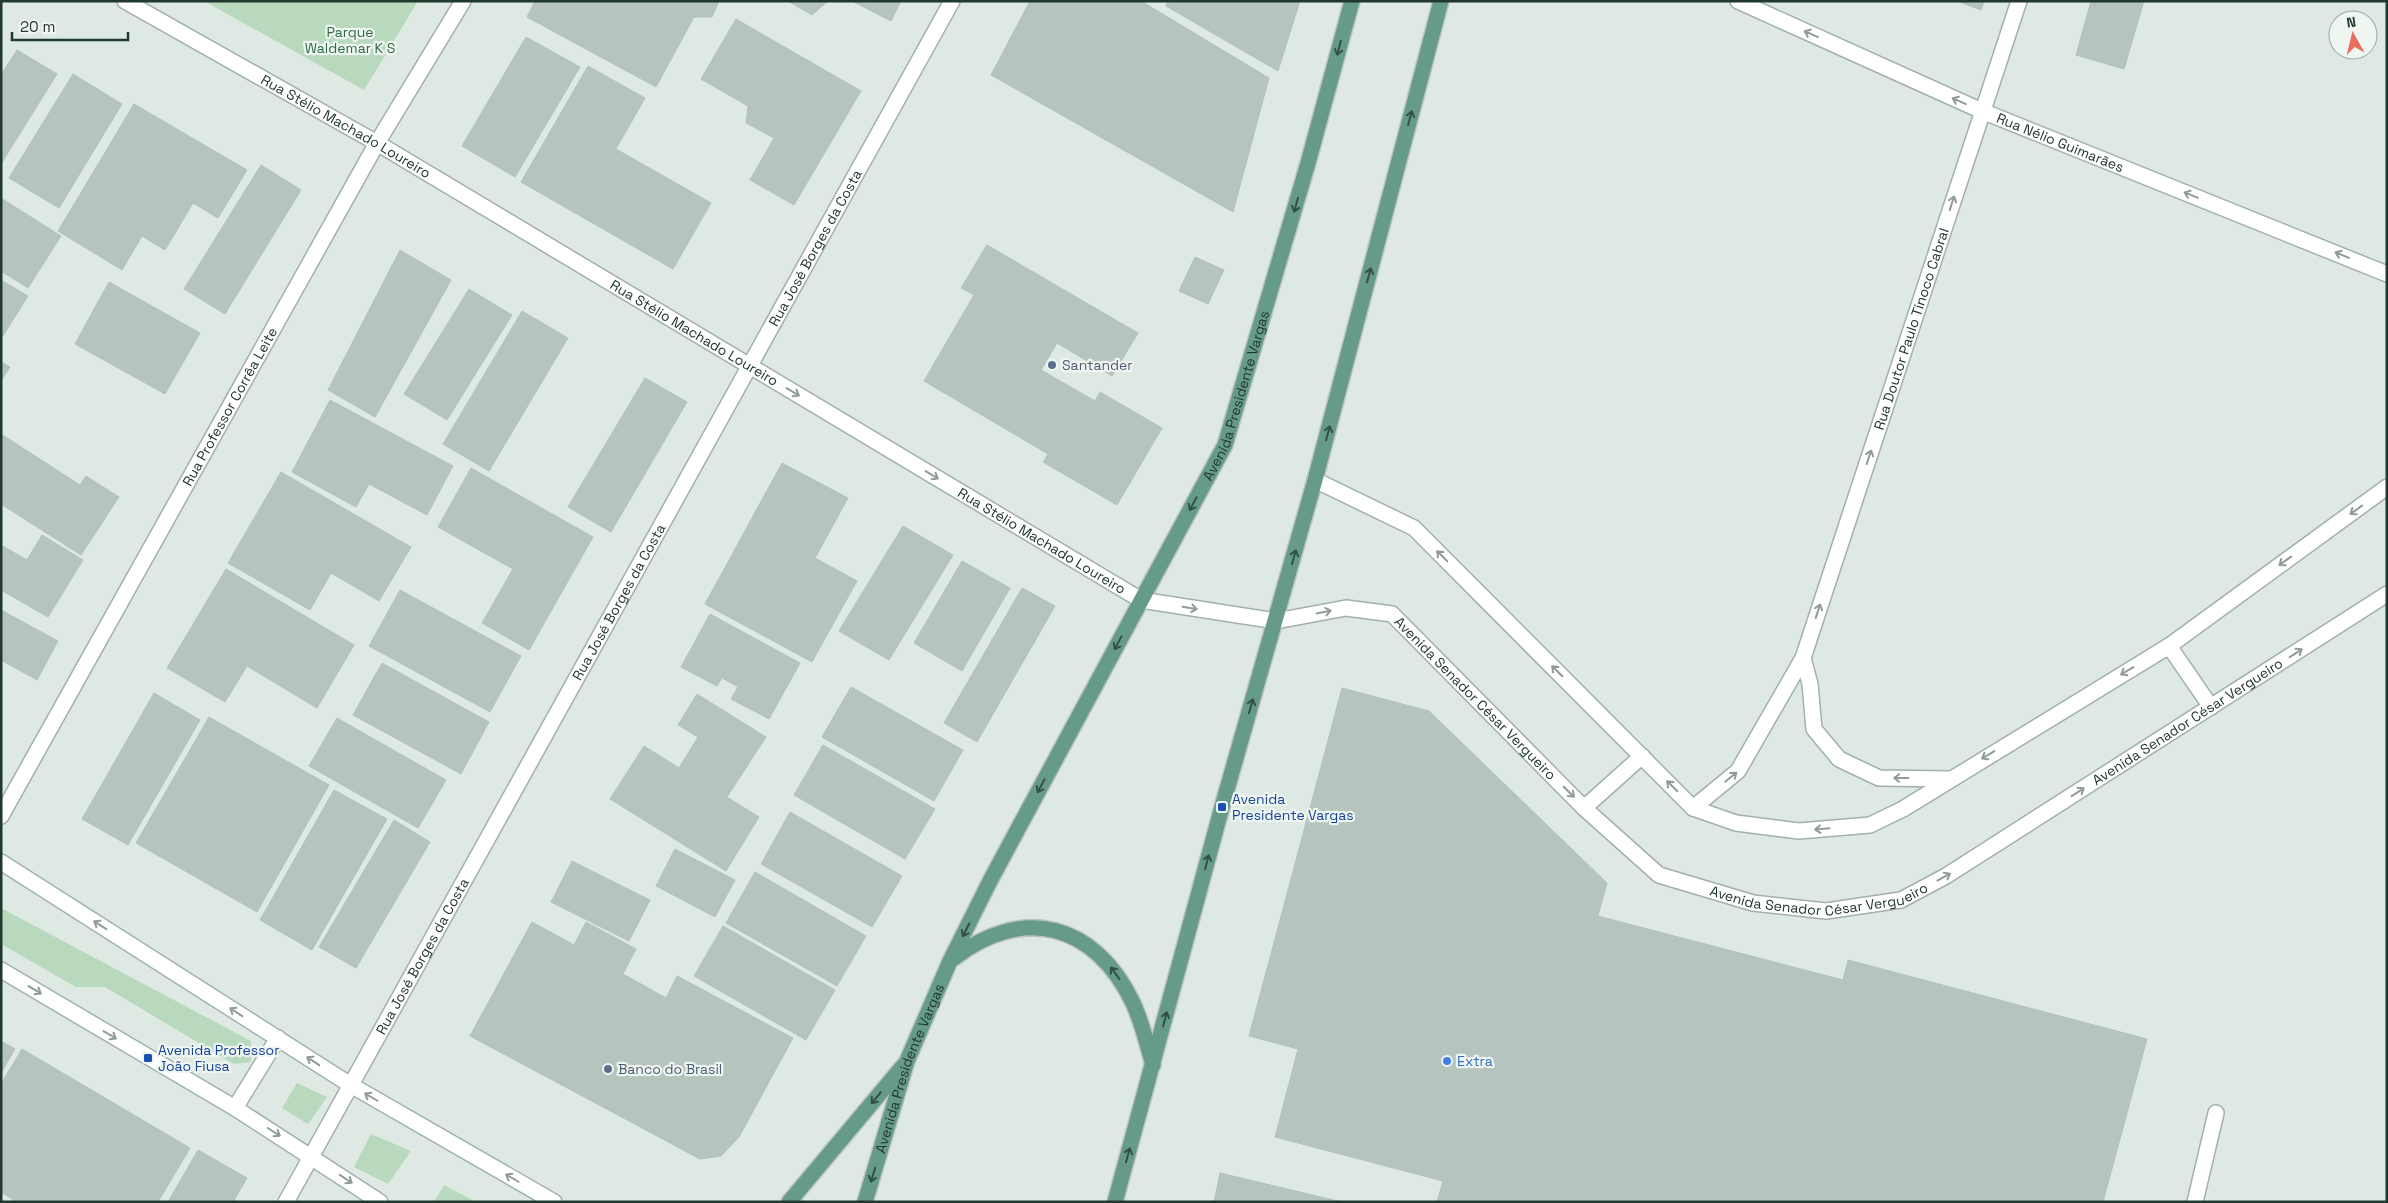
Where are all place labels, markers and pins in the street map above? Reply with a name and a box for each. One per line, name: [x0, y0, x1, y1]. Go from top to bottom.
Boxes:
place label: Santander: [1062, 356, 1133, 374]
marker: Santander: [1046, 359, 1058, 371]
place label: Avenida Presidente Vargas: [1232, 790, 1354, 824]
marker: Avenida Presidente Vargas: [1216, 801, 1228, 813]
place label: Avenida Professor João Fiusa: [158, 1041, 279, 1075]
marker: Avenida Professor João Fiusa: [142, 1052, 154, 1064]
place label: Extra: [1457, 1052, 1493, 1070]
marker: Extra: [1441, 1055, 1453, 1067]
place label: Banco do Brasil: [618, 1060, 722, 1078]
marker: Banco do Brasil: [602, 1063, 614, 1075]

